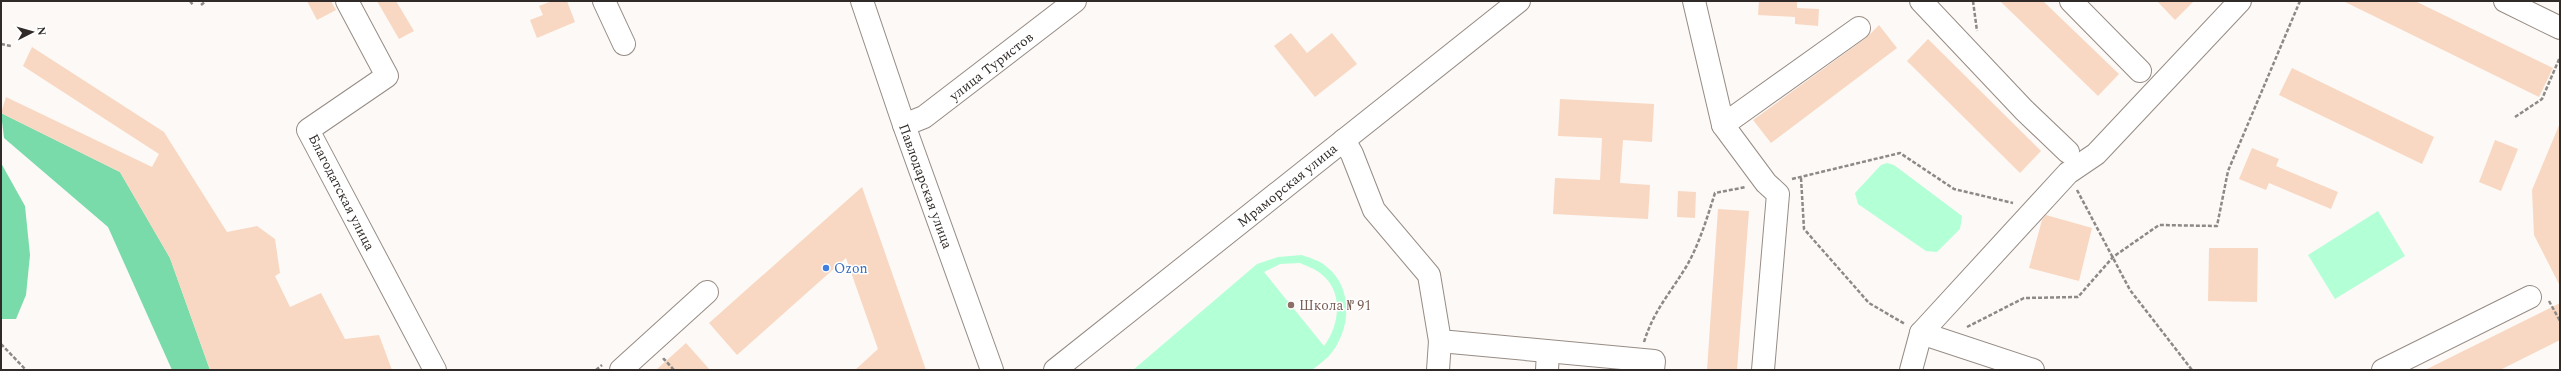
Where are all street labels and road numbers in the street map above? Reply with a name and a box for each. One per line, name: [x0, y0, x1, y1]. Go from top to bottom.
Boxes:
street label: улица Туристов: [944, 27, 1038, 107]
street label: Павлодарская улица: [893, 121, 958, 252]
street label: Благодатская улица: [303, 130, 380, 254]
street label: Мраморская улица: [1233, 138, 1342, 232]

